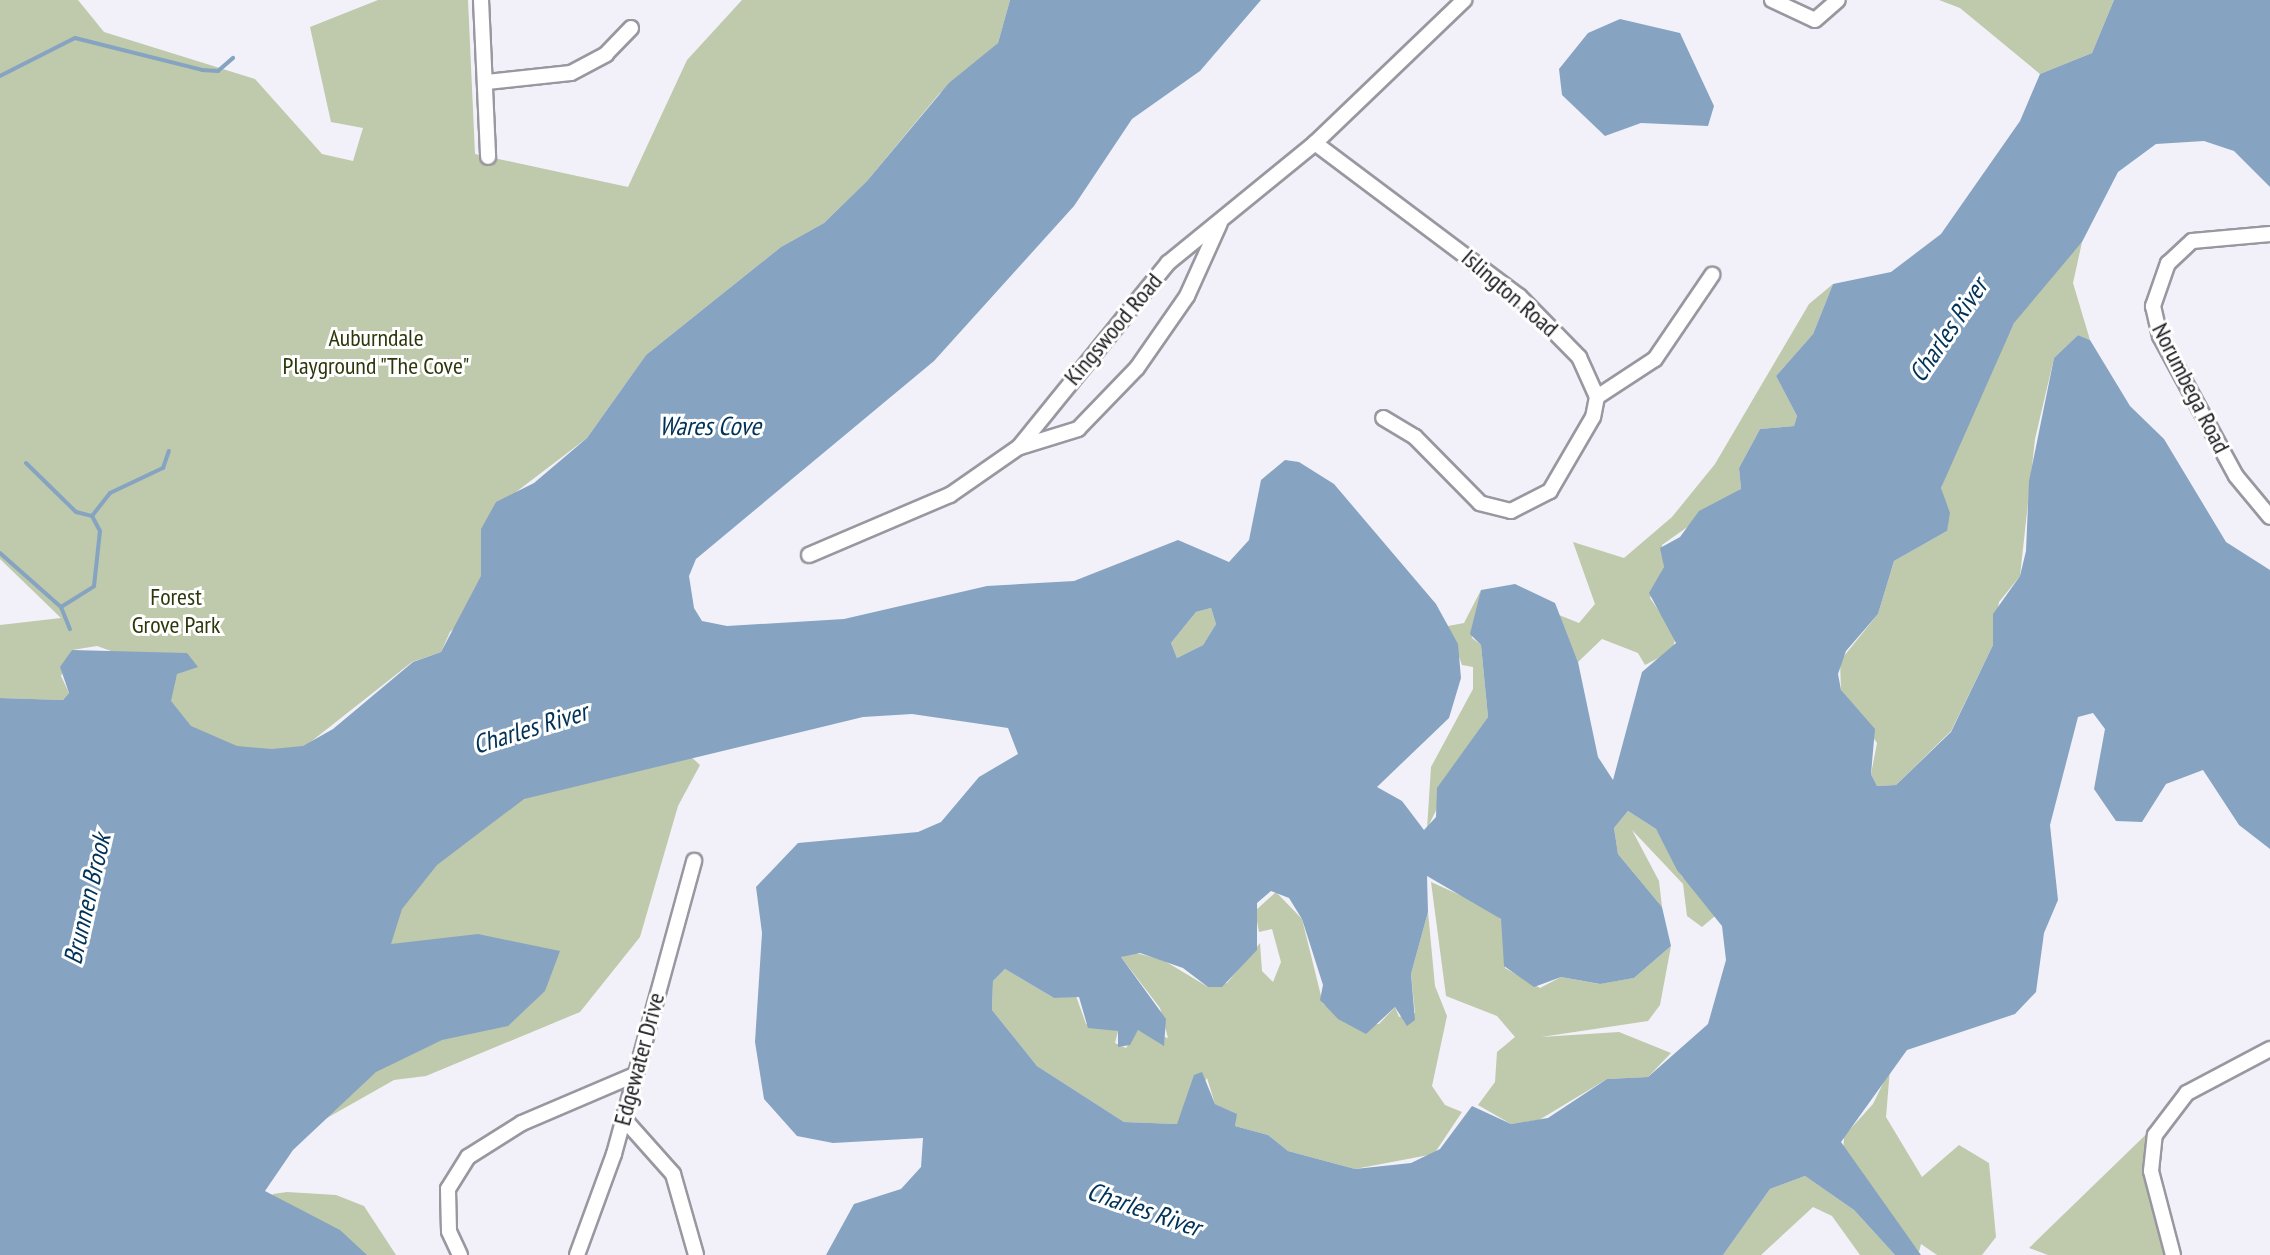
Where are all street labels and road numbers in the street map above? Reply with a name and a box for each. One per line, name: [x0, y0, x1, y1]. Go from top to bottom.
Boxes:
street label: Islington Road: [1456, 243, 1564, 343]
street label: Kingswood Road: [1058, 267, 1168, 391]
street label: Norumbega Road: [2146, 318, 2236, 458]
street label: Edgewater Drive: [607, 990, 671, 1128]

